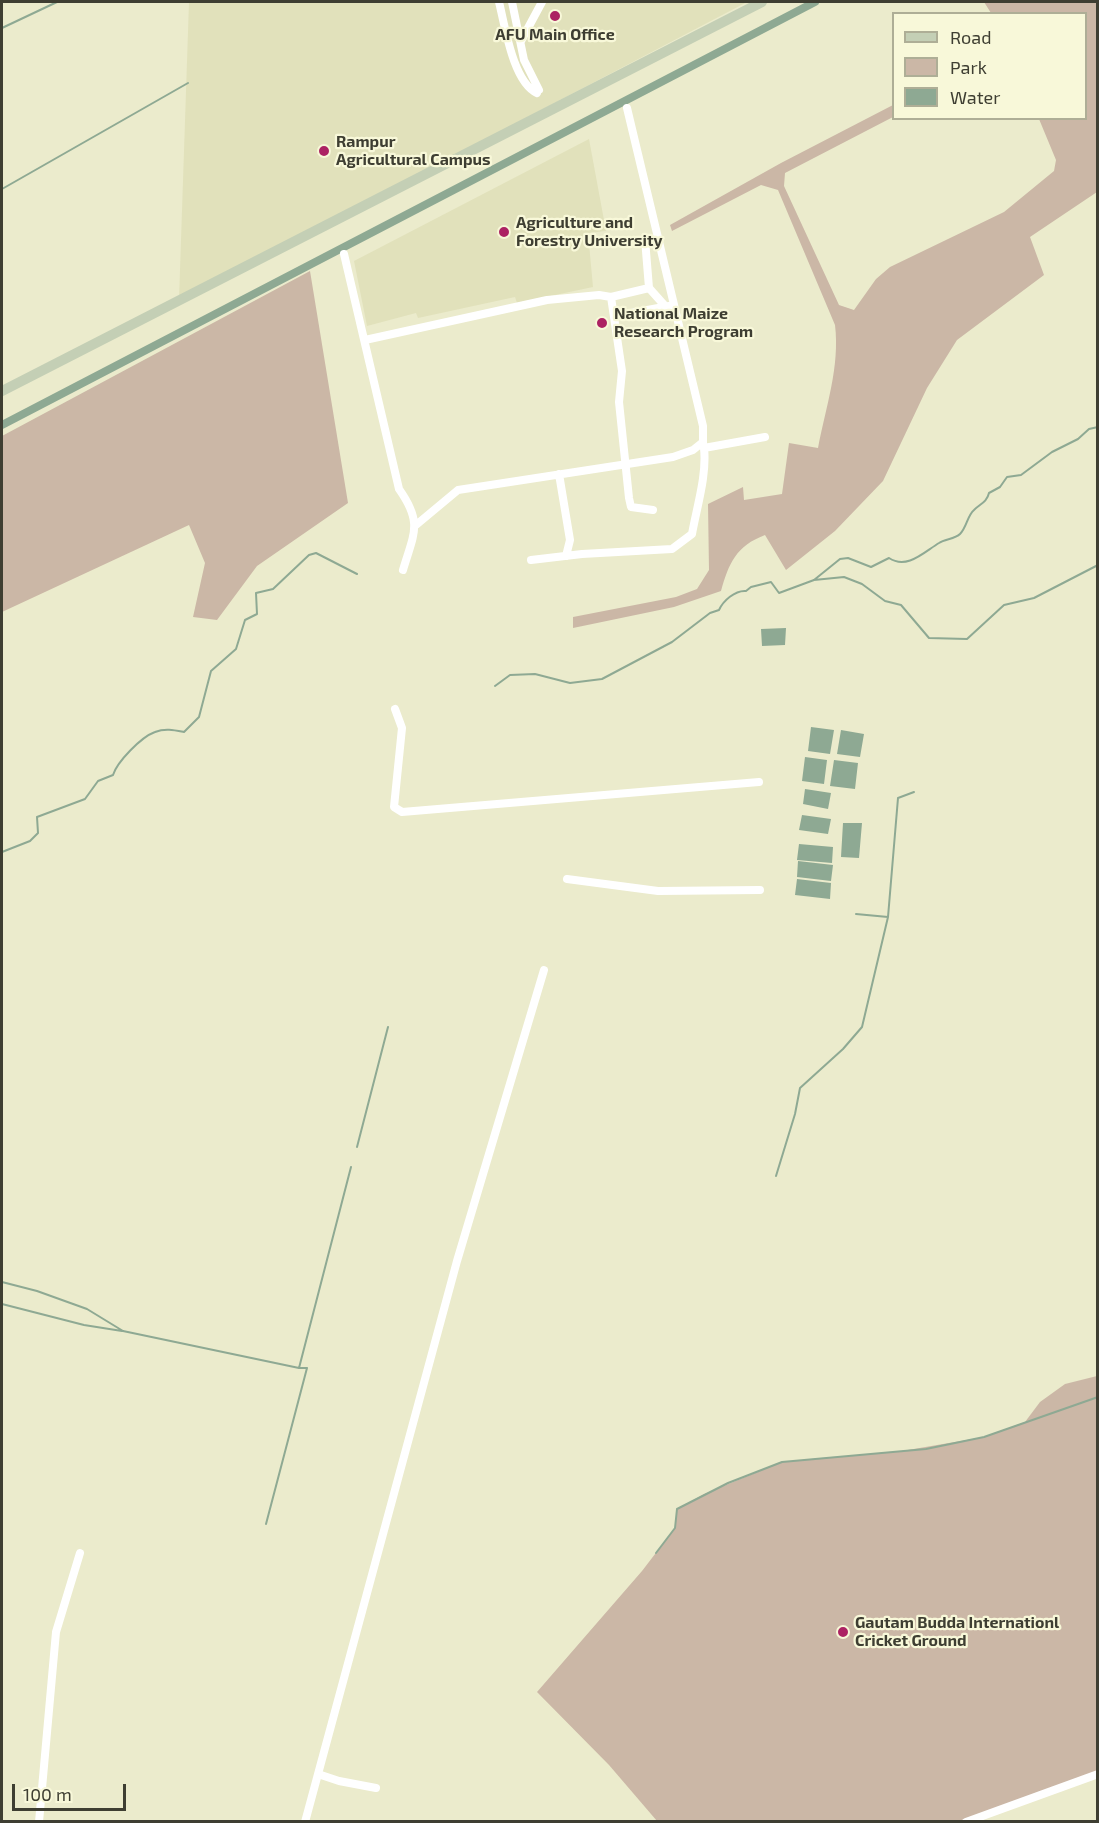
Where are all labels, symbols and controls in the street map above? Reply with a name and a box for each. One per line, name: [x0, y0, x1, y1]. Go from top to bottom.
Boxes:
marker: AFU Main Office: [548, 9, 562, 23]
legend: [892, 12, 1087, 120]
place label: AFU Main Office: [495, 25, 615, 45]
text: Road: [950, 26, 991, 48]
text: Park: [950, 56, 987, 78]
text: Water: [950, 86, 1000, 108]
place label: Rampur Agricultural Campus: [336, 132, 491, 170]
marker: Rampur Agricultural Campus: [317, 144, 331, 158]
place label: Agriculture and Forestry University: [516, 213, 663, 251]
marker: Agriculture and Forestry University: [497, 225, 511, 239]
place label: National Maize Research Program: [614, 304, 753, 342]
marker: National Maize Research Program: [595, 316, 609, 330]
place label: Gautam Budda Internationl Cricket Ground: [855, 1613, 1059, 1651]
marker: Gautam Budda Internationl Cricket Ground: [836, 1625, 850, 1639]
scale bar: [15, 1772, 129, 1810]
text: 100 m: [23, 1783, 72, 1805]

